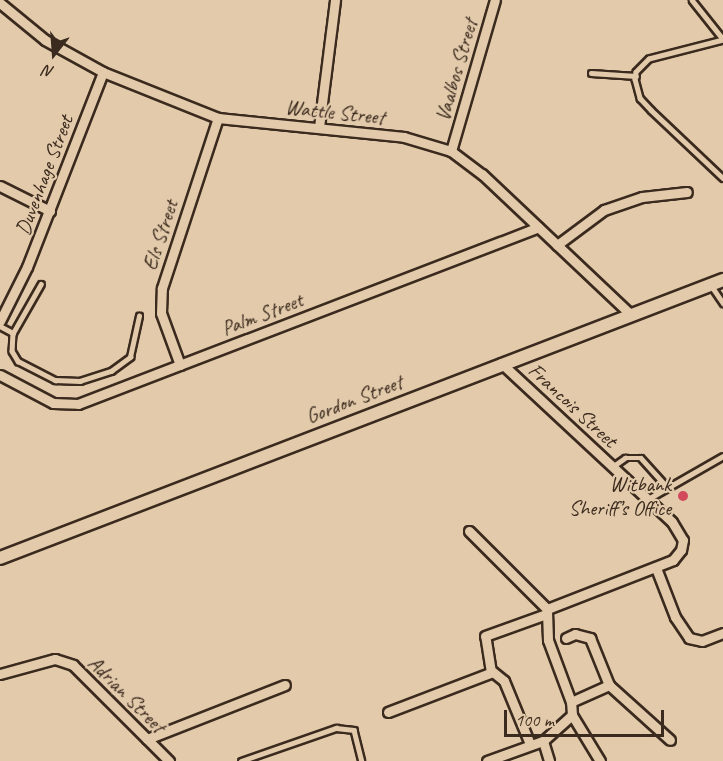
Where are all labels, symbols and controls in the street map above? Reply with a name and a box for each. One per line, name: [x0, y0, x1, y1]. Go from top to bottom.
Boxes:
street label: Vaalbos Street: [429, 16, 483, 124]
north arrow: [24, 24, 84, 84]
text: N: [41, 60, 56, 82]
street label: Wattle Street: [284, 94, 386, 130]
street label: Duvenhage Street: [10, 111, 78, 239]
street label: Els Street: [137, 197, 183, 273]
street label: Palm Street: [218, 287, 306, 341]
street label: Francois Street: [523, 357, 623, 453]
street label: Gordon Street: [302, 369, 406, 429]
place label: Witbank Sheriff’s Office: [569, 471, 671, 521]
marker: Witbank Sheriff’s Office: [676, 489, 690, 503]
street label: Adrian Street: [83, 650, 171, 738]
scale bar: [507, 698, 668, 736]
text: 100 m: [515, 709, 554, 731]

